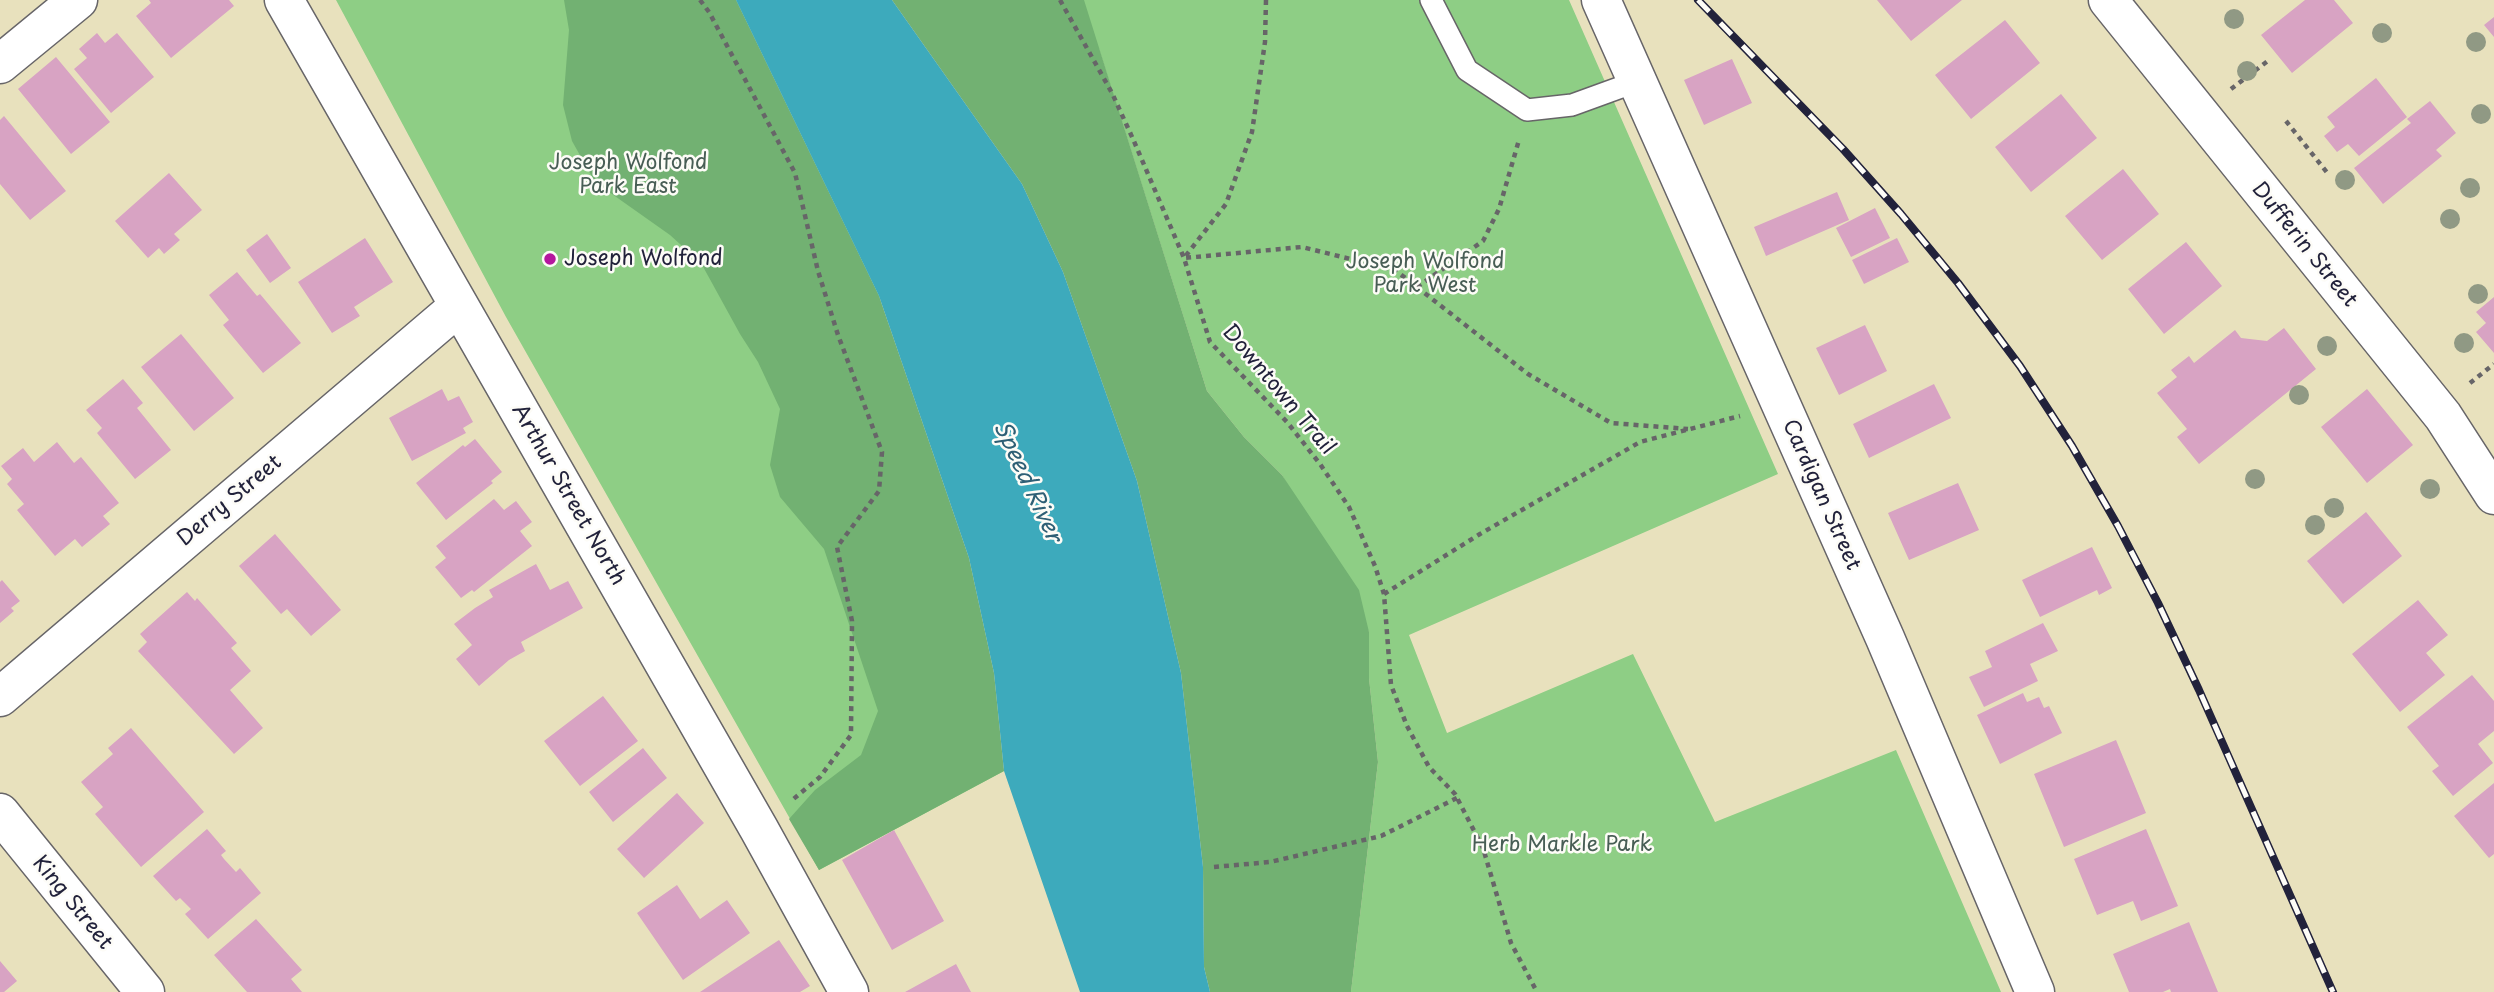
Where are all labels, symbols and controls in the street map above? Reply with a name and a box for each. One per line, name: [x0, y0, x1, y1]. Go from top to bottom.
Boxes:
park label: Joseph Wolfond Park East: [549, 150, 707, 200]
street label: Dufferin Street: [2246, 177, 2362, 313]
place label: Joseph Wolfond: [564, 246, 723, 272]
park label: Joseph Wolfond Park West: [1346, 249, 1504, 299]
marker: Joseph Wolfond: [542, 251, 558, 267]
street label: Downtown Trail: [1216, 320, 1340, 460]
street label: Arthur Street North: [506, 400, 630, 590]
street label: Cardigan Street: [1776, 416, 1866, 574]
water label: Speed River: [987, 417, 1067, 547]
street label: Derry Street: [173, 450, 287, 552]
park label: Herb Markle Park: [1472, 832, 1652, 858]
street label: King Street: [27, 851, 117, 955]

